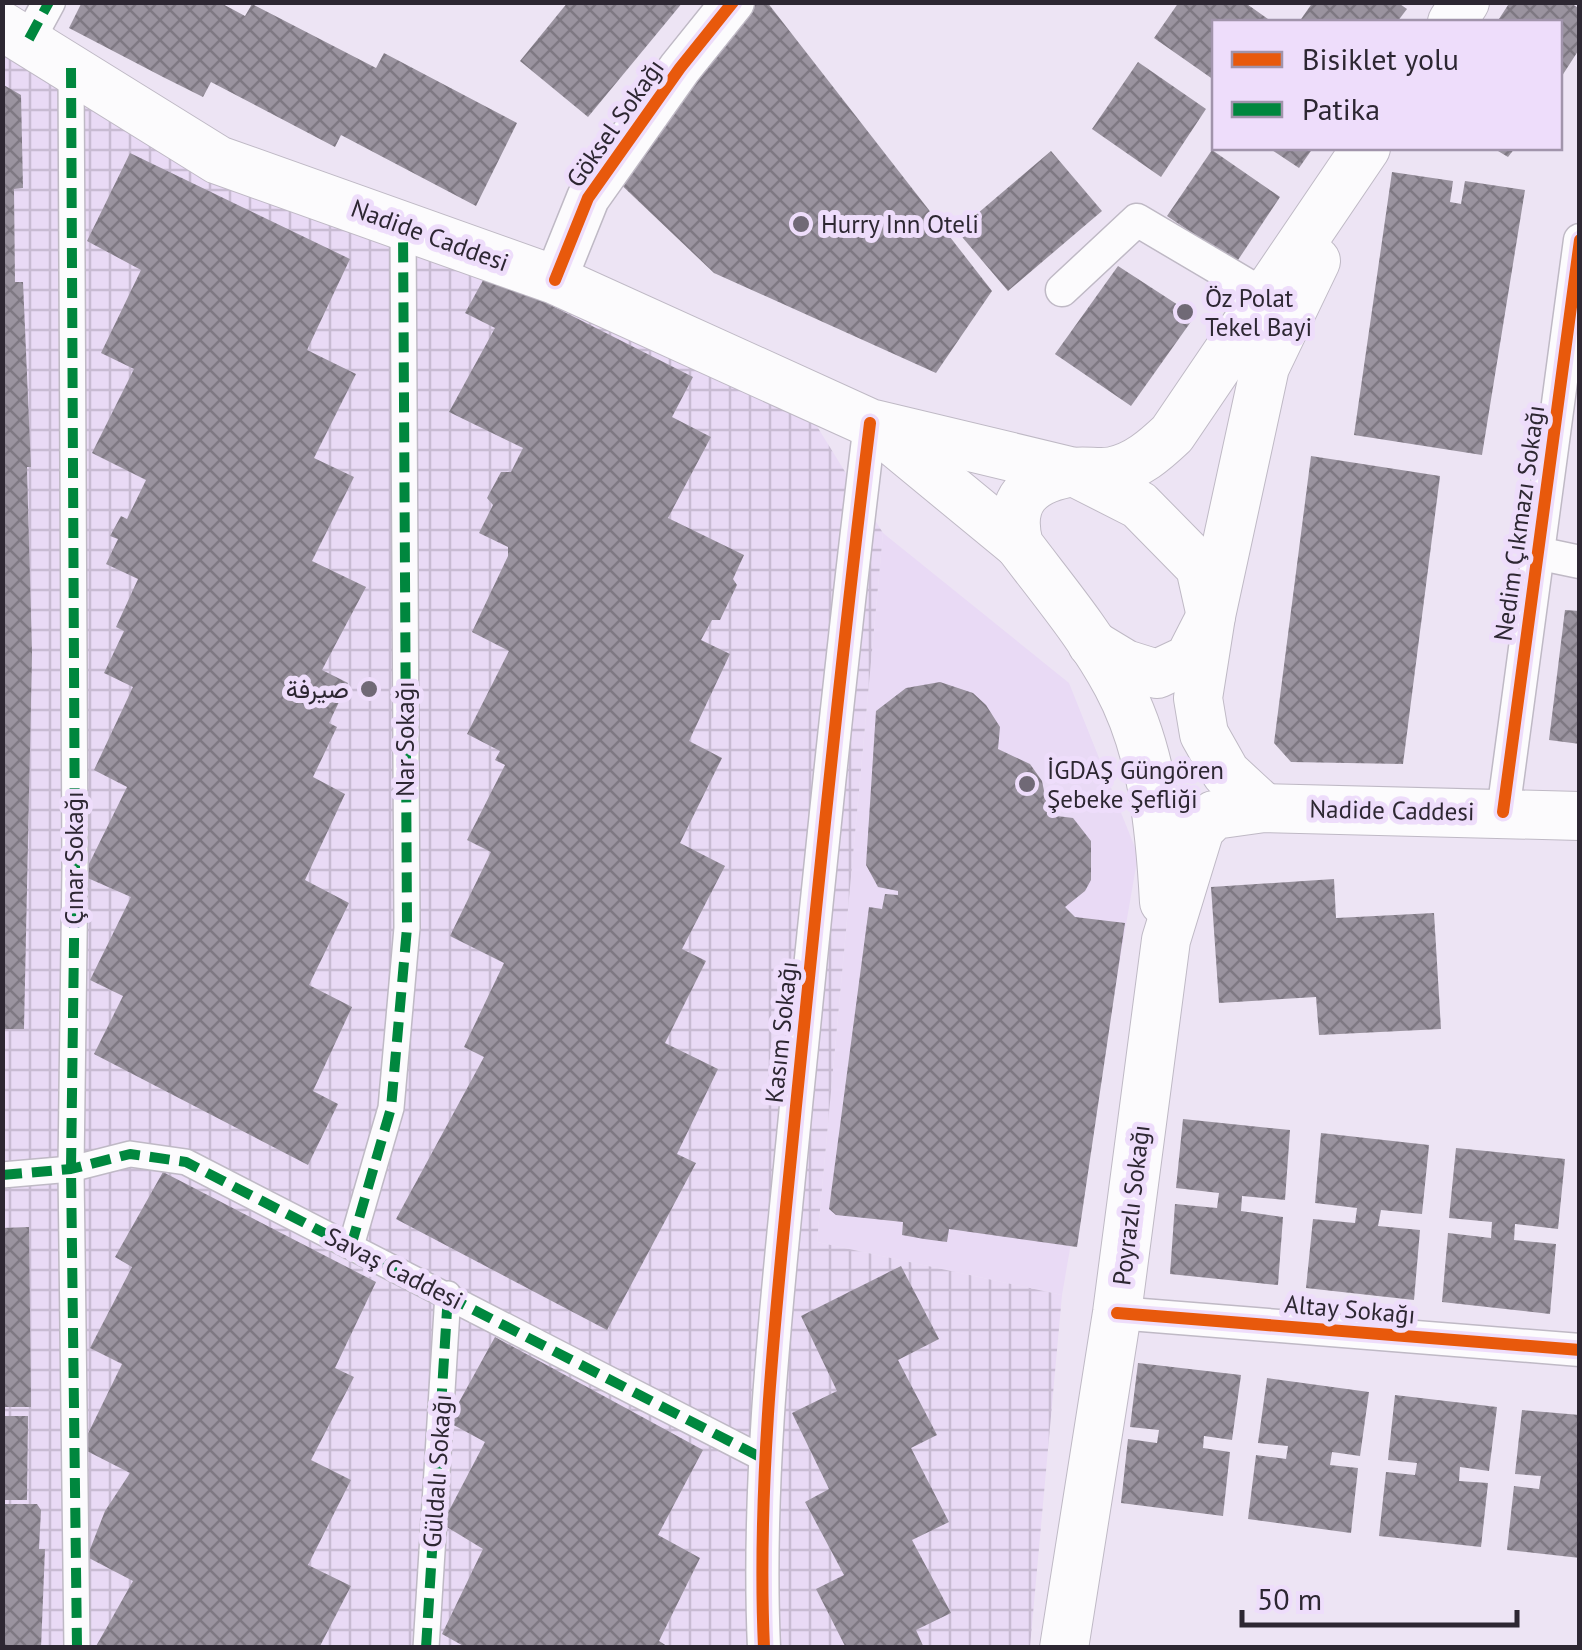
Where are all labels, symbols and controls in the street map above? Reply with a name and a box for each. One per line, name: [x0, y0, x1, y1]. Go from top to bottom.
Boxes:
legend: [1212, 20, 1562, 150]
text: Bisiklet yolu: [1302, 39, 1459, 78]
street label: Göksel Sokağı: [559, 53, 671, 193]
text: Patika: [1302, 89, 1380, 128]
street label: Nadide Caddesi: [347, 192, 513, 278]
place label: Hurry Inn Oteli: [821, 208, 979, 240]
marker: Hurry Inn Oteli: [790, 213, 812, 235]
place label: Öz Polat Tekel Bayi: [1205, 282, 1312, 343]
marker: Öz Polat Tekel Bayi: [1174, 301, 1196, 323]
street label: Nedim Çıkmazı Sokağı: [1487, 403, 1551, 643]
place label: صيرفة: [286, 673, 349, 705]
marker: صيرفة: [358, 678, 380, 700]
street label: Nar Sokağı: [389, 681, 421, 797]
place label: İGDAŞ Güngören Şebeke Şefliği: [1047, 754, 1224, 815]
marker: İGDAŞ Güngören Şebeke Şefliği: [1016, 773, 1038, 795]
street label: Çınar Sokağı: [58, 791, 90, 925]
street label: Nadide Caddesi: [1309, 793, 1475, 827]
street label: Kasım Sokağı: [758, 960, 804, 1104]
street label: Poyrazlı Sokağı: [1105, 1123, 1157, 1287]
street label: Savaş Caddesi: [320, 1220, 468, 1316]
street label: Altay Sokağı: [1283, 1287, 1417, 1331]
street label: Güldalı Sokağı: [416, 1393, 458, 1549]
scale bar: [1242, 1565, 1517, 1627]
text: 50 m: [1257, 1579, 1322, 1618]

